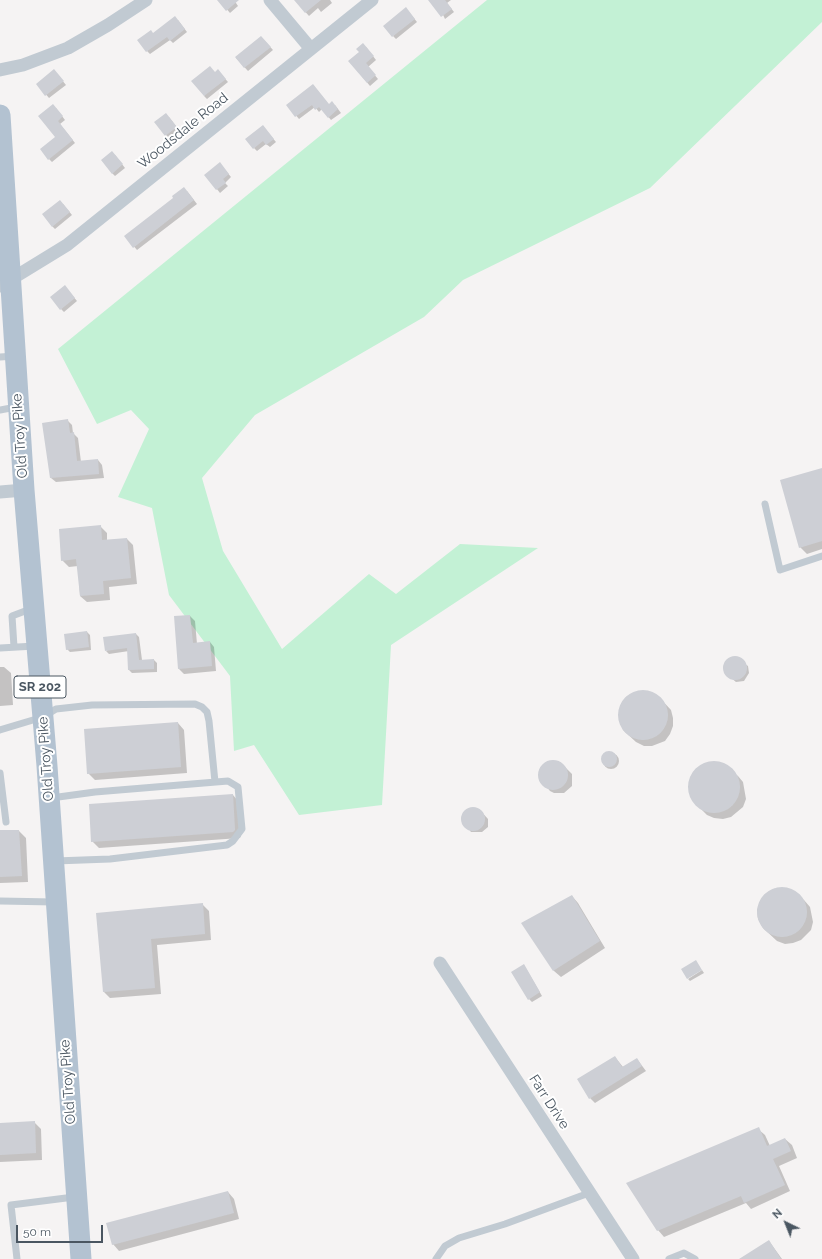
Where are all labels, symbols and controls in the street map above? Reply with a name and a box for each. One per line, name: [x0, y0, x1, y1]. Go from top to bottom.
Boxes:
street label: Woodsdale Road: [134, 89, 232, 173]
street label: Old Troy Pike: [9, 393, 31, 479]
road number: SR 202: [14, 676, 66, 698]
street label: Old Troy Pike: [35, 716, 57, 802]
street label: Old Troy Pike: [57, 1039, 79, 1125]
street label: Farr Drive: [525, 1072, 573, 1132]
north arrow: [766, 1203, 806, 1243]
text: N: [770, 1206, 785, 1221]
scale bar: [18, 1217, 105, 1243]
text: 50 m: [23, 1225, 51, 1239]

